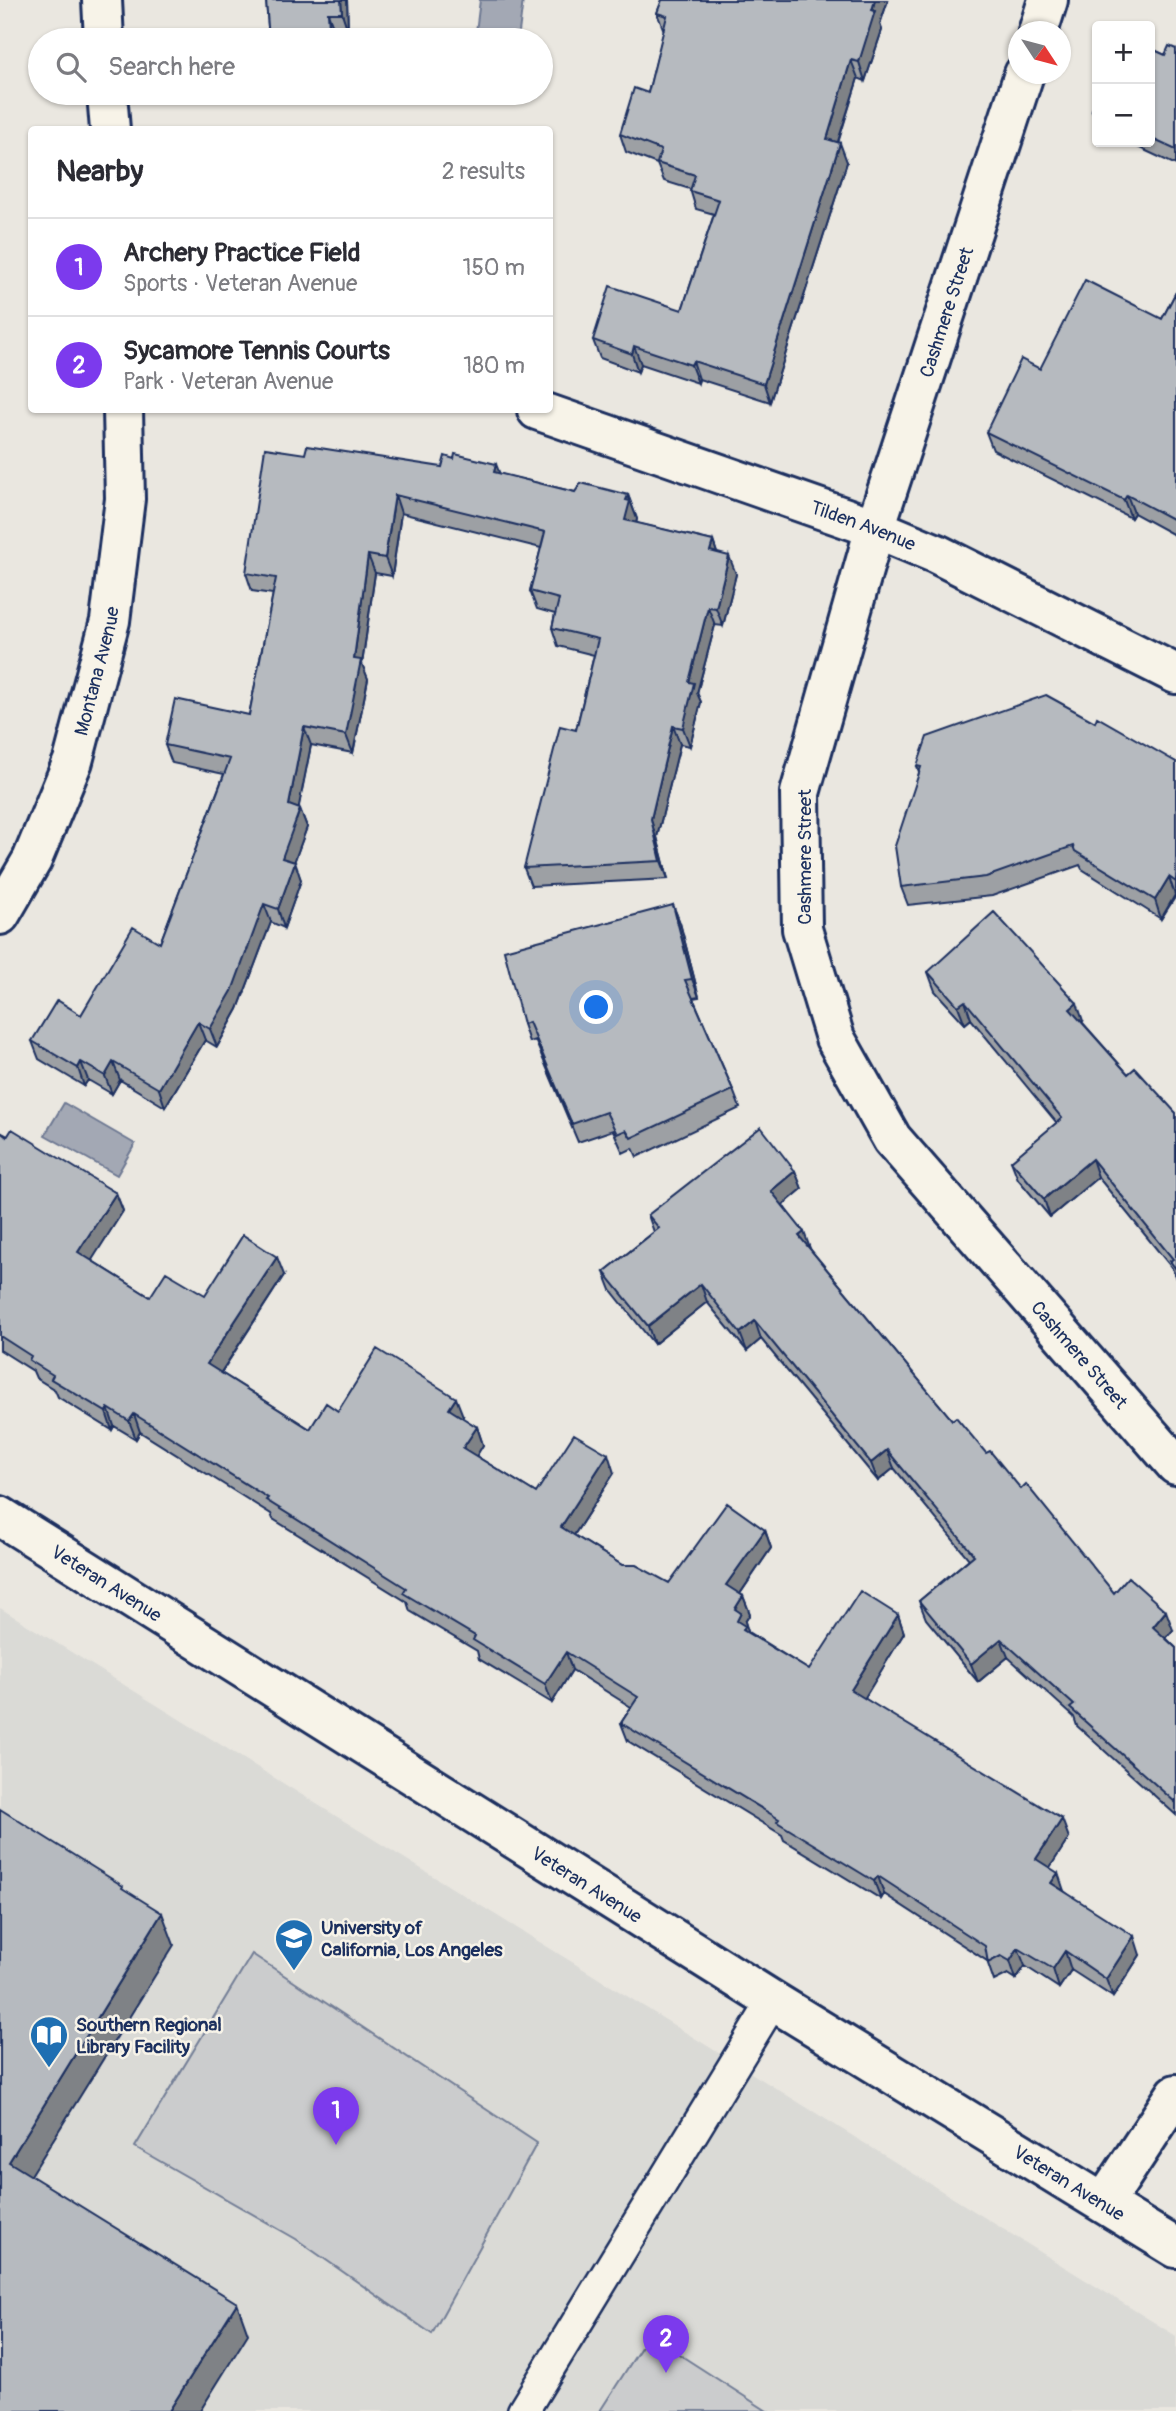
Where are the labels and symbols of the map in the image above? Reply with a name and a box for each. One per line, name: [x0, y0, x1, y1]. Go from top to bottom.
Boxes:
north arrow: [1008, 21, 1071, 84]
street label: Cashmere Street: [915, 244, 979, 381]
street label: Tilden Avenue: [807, 495, 920, 557]
street label: Montana Avenue: [69, 605, 125, 738]
street label: Cashmere Street: [793, 789, 817, 925]
your location: [579, 990, 613, 1024]
street label: Cashmere Street: [1025, 1296, 1133, 1415]
street label: Veteran Avenue: [46, 1540, 167, 1628]
street label: Veteran Avenue: [527, 1841, 647, 1929]
place label: University of California, Los Angeles: [321, 1916, 503, 1962]
school or university icon: University of California, Los Angeles: [273, 1917, 315, 1972]
place label: Southern Regional Library Facility: [76, 2013, 222, 2059]
library icon: Southern Regional Library Facility: [28, 2014, 70, 2069]
pin: 1: [313, 2087, 359, 2145]
street label: Veteran Avenue: [1009, 2140, 1129, 2227]
pin: 2: [643, 2315, 689, 2373]

